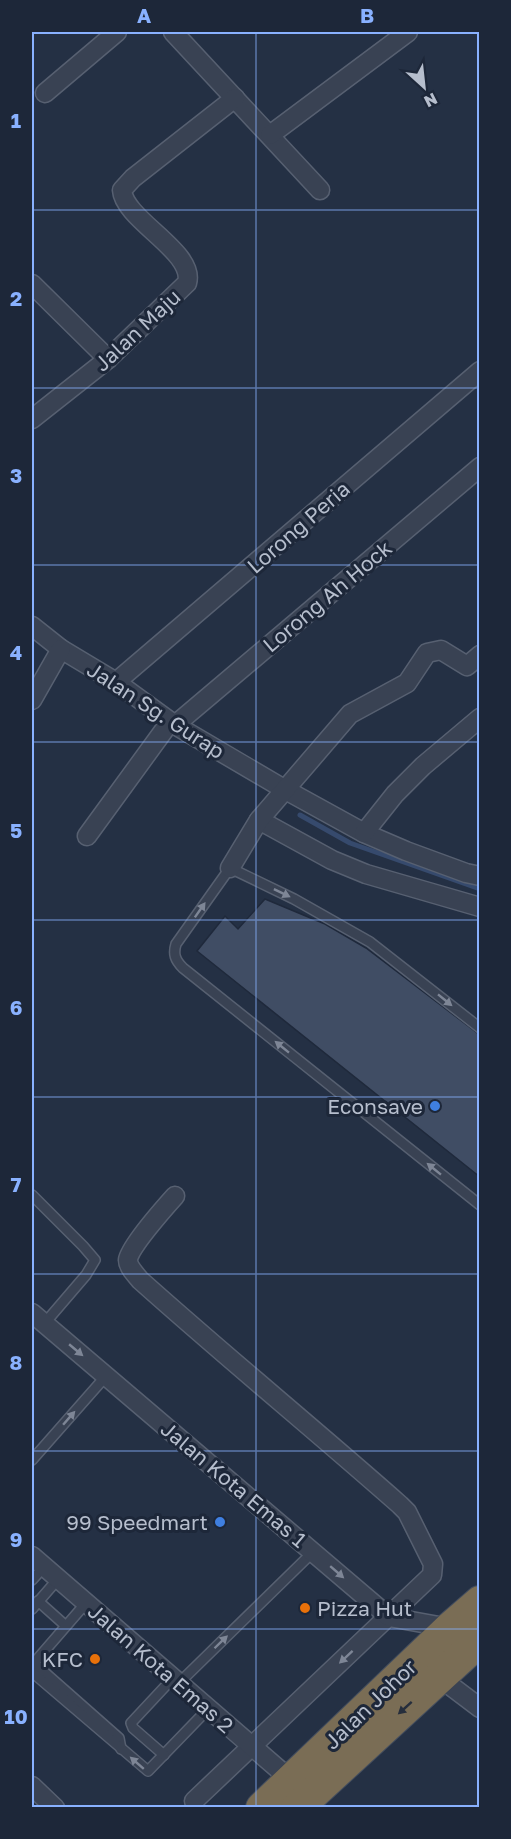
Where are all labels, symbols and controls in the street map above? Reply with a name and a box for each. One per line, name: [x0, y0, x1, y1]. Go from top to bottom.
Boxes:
text: A: [137, 3, 151, 27]
text: B: [360, 3, 374, 27]
north arrow: [394, 57, 454, 117]
text: N: [421, 89, 441, 112]
text: 1: [11, 108, 21, 132]
street label: Jalan Maju: [88, 283, 186, 377]
text: 2: [10, 286, 22, 310]
text: 3: [10, 463, 22, 487]
street label: Lorong Peria: [241, 475, 355, 579]
street label: Lorong Ah Hock: [257, 534, 397, 657]
text: 4: [10, 640, 22, 664]
street label: Jalan Sg. Gurap: [82, 656, 230, 764]
text: 5: [10, 818, 22, 842]
one-way arrow: [274, 889, 291, 898]
one-way arrow: [194, 903, 206, 919]
one-way arrow: [437, 993, 453, 1006]
text: 6: [10, 995, 22, 1019]
one-way arrow: [274, 1041, 289, 1053]
place label: Econsave: [327, 1093, 423, 1119]
marker: Econsave: [428, 1099, 442, 1113]
one-way arrow: [426, 1162, 442, 1175]
text: 7: [11, 1172, 22, 1196]
one-way arrow: [68, 1344, 84, 1357]
text: 8: [10, 1350, 22, 1374]
one-way arrow: [62, 1410, 75, 1426]
street label: Jalan Kota Emas 1: [156, 1415, 312, 1553]
place label: 99 Speedmart: [66, 1509, 208, 1535]
marker: 99 Speedmart: [213, 1515, 227, 1529]
text: 9: [10, 1527, 22, 1551]
one-way arrow: [329, 1565, 344, 1578]
place label: Pizza Hut: [317, 1595, 412, 1621]
street label: Jalan Kota Emas 2: [83, 1598, 239, 1738]
marker: Pizza Hut: [298, 1601, 312, 1615]
one-way arrow: [213, 1636, 227, 1650]
place label: KFC: [42, 1646, 83, 1672]
one-way arrow: [339, 1650, 354, 1663]
marker: KFC: [88, 1652, 102, 1666]
street label: Jalan Johor: [318, 1654, 422, 1754]
one-way arrow: [398, 1701, 413, 1715]
text: 10: [4, 1704, 28, 1728]
one-way arrow: [130, 1757, 145, 1770]

